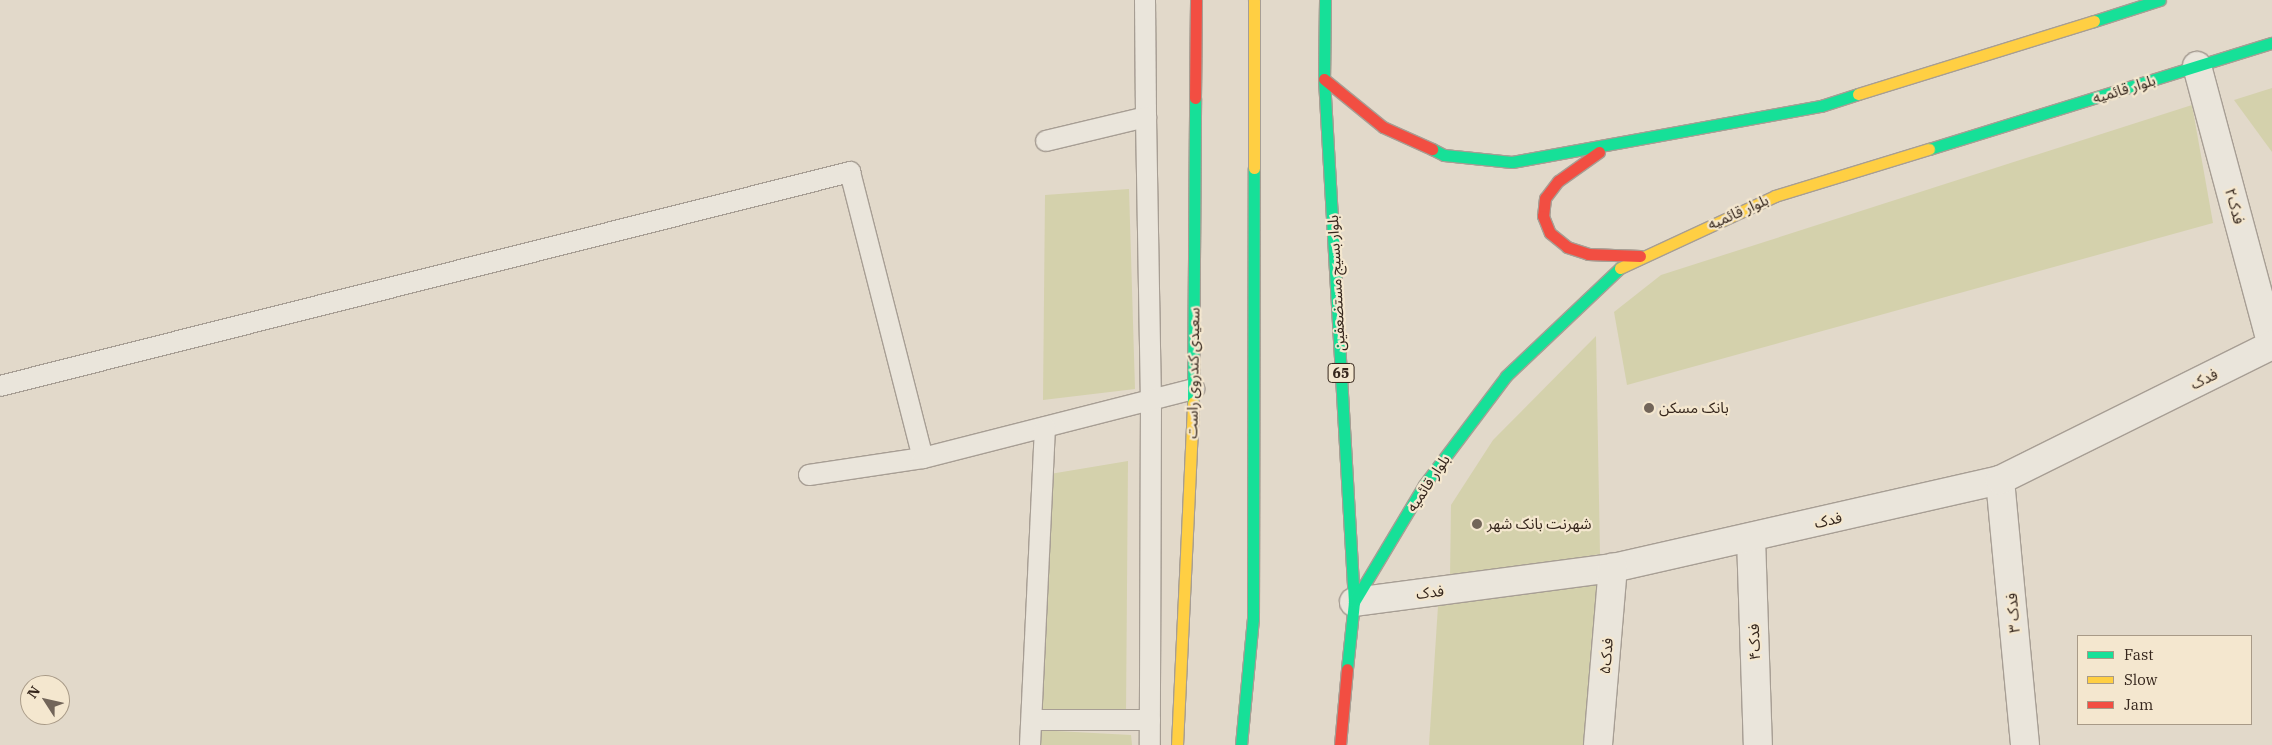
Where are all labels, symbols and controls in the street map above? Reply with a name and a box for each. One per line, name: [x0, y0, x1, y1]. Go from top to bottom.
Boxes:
street label: بلوار قائمیه: [2090, 71, 2158, 107]
street label: فدک۲: [2222, 186, 2248, 226]
street label: بلوار قائمیه: [1705, 191, 1771, 233]
street label: بلوار بسیج مستضعفین: [1323, 215, 1349, 351]
street label: سعیدی کندروی راست: [1183, 307, 1203, 439]
road number: 65: [1327, 362, 1355, 384]
street label: فدک: [2188, 365, 2220, 393]
place label: بانک مسکن: [1659, 399, 1729, 417]
marker: بانک مسکن: [1643, 402, 1655, 414]
street label: بلوار قائمیه: [1402, 451, 1454, 515]
street label: فدک: [1812, 508, 1844, 532]
place label: شهرنت بانک شهر: [1487, 515, 1592, 533]
marker: شهرنت بانک شهر: [1471, 518, 1483, 530]
street label: فدک: [1415, 581, 1445, 603]
street label: فدک ۳: [2002, 592, 2024, 634]
street label: فدک۴: [1744, 623, 1764, 661]
legend: [2077, 635, 2252, 725]
street label: فدک۵: [1595, 637, 1617, 675]
text: Fast: [2124, 645, 2154, 664]
text: Slow: [2124, 670, 2157, 689]
north arrow: [20, 675, 70, 725]
text: N: [23, 682, 44, 702]
text: Jam: [2124, 695, 2153, 714]

